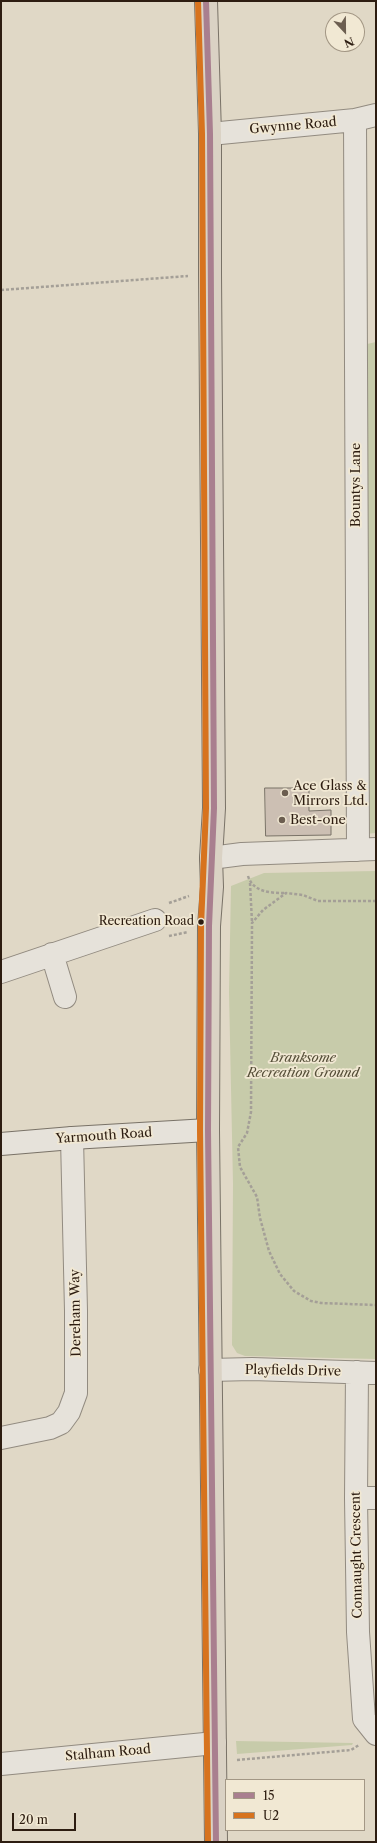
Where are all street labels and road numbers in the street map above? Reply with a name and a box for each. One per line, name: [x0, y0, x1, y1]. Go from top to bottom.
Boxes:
street label: Gwynne Road: [249, 114, 337, 138]
street label: Bountys Lane: [348, 443, 364, 527]
street label: Yarmouth Road: [55, 1125, 153, 1147]
street label: Dereham Way: [67, 1269, 85, 1357]
street label: Playfields Drive: [245, 1362, 341, 1380]
street label: Connaught Crescent: [348, 1491, 366, 1619]
street label: Stalham Road: [65, 1741, 151, 1765]

